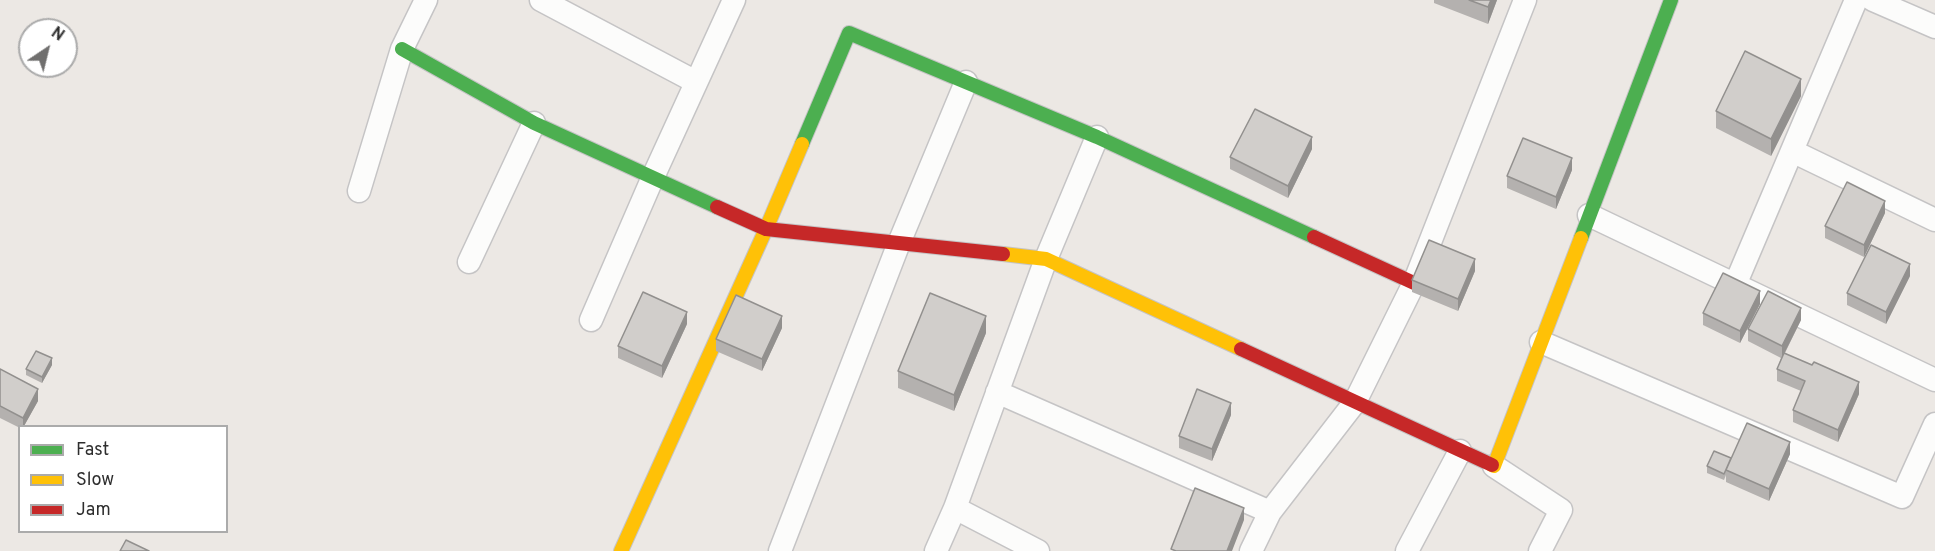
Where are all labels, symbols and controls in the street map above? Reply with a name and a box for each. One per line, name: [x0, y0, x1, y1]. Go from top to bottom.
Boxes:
north arrow: [18, 18, 78, 78]
text: N: [47, 23, 68, 46]
legend: [18, 425, 228, 533]
text: Fast: [76, 439, 109, 462]
text: Slow: [76, 469, 114, 492]
text: Jam: [76, 499, 111, 522]

